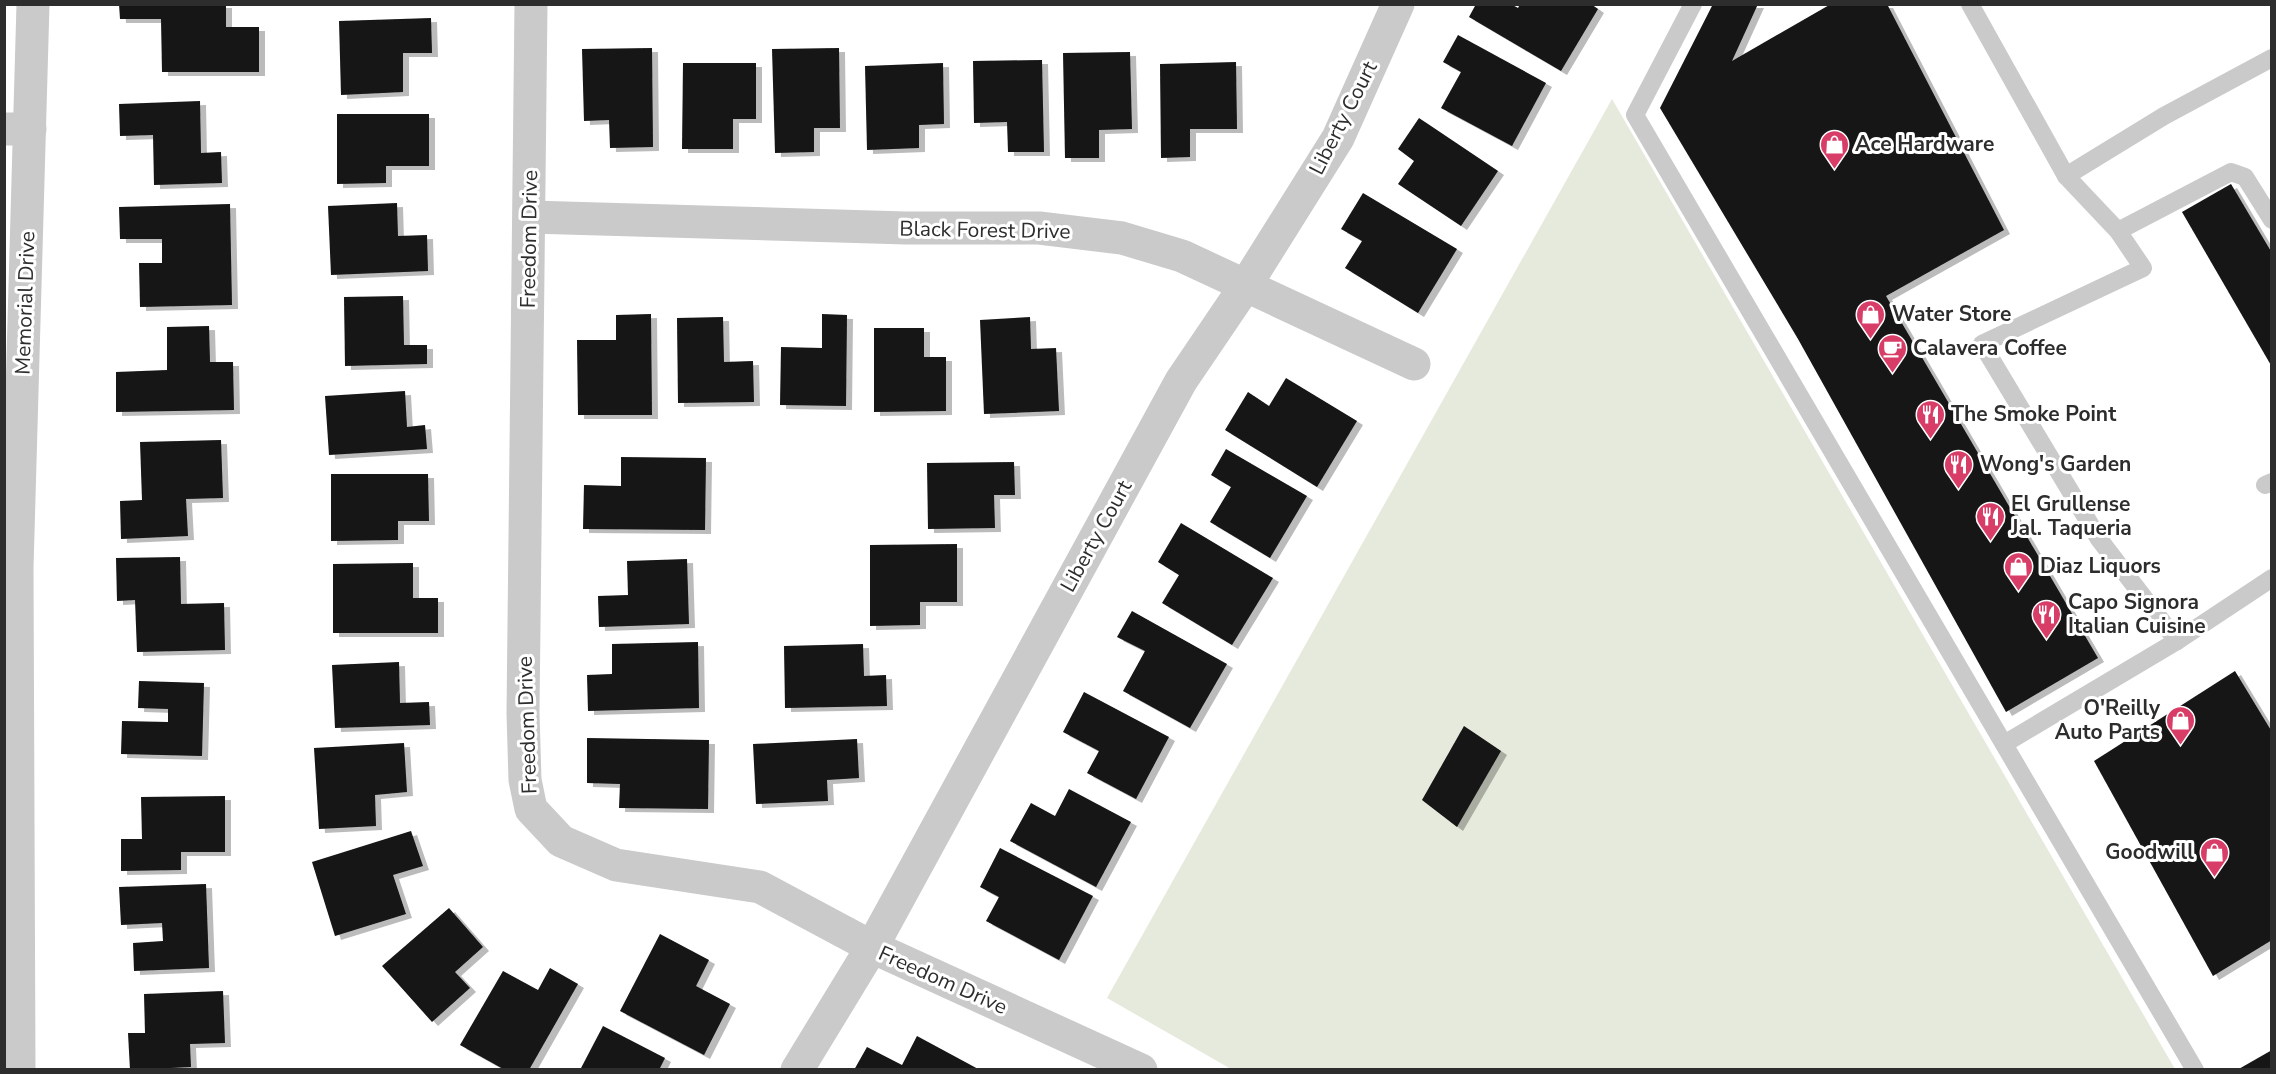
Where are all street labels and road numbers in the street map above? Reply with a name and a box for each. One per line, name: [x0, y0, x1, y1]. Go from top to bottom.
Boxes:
street label: Liberty Court: [1302, 56, 1384, 179]
street label: Freedom Drive: [514, 170, 544, 308]
street label: Black Forest Drive: [899, 215, 1071, 245]
street label: Memorial Drive: [9, 231, 41, 375]
street label: Liberty Court: [1054, 475, 1139, 597]
street label: Freedom Drive: [511, 655, 543, 795]
street label: Freedom Drive: [874, 939, 1012, 1021]

